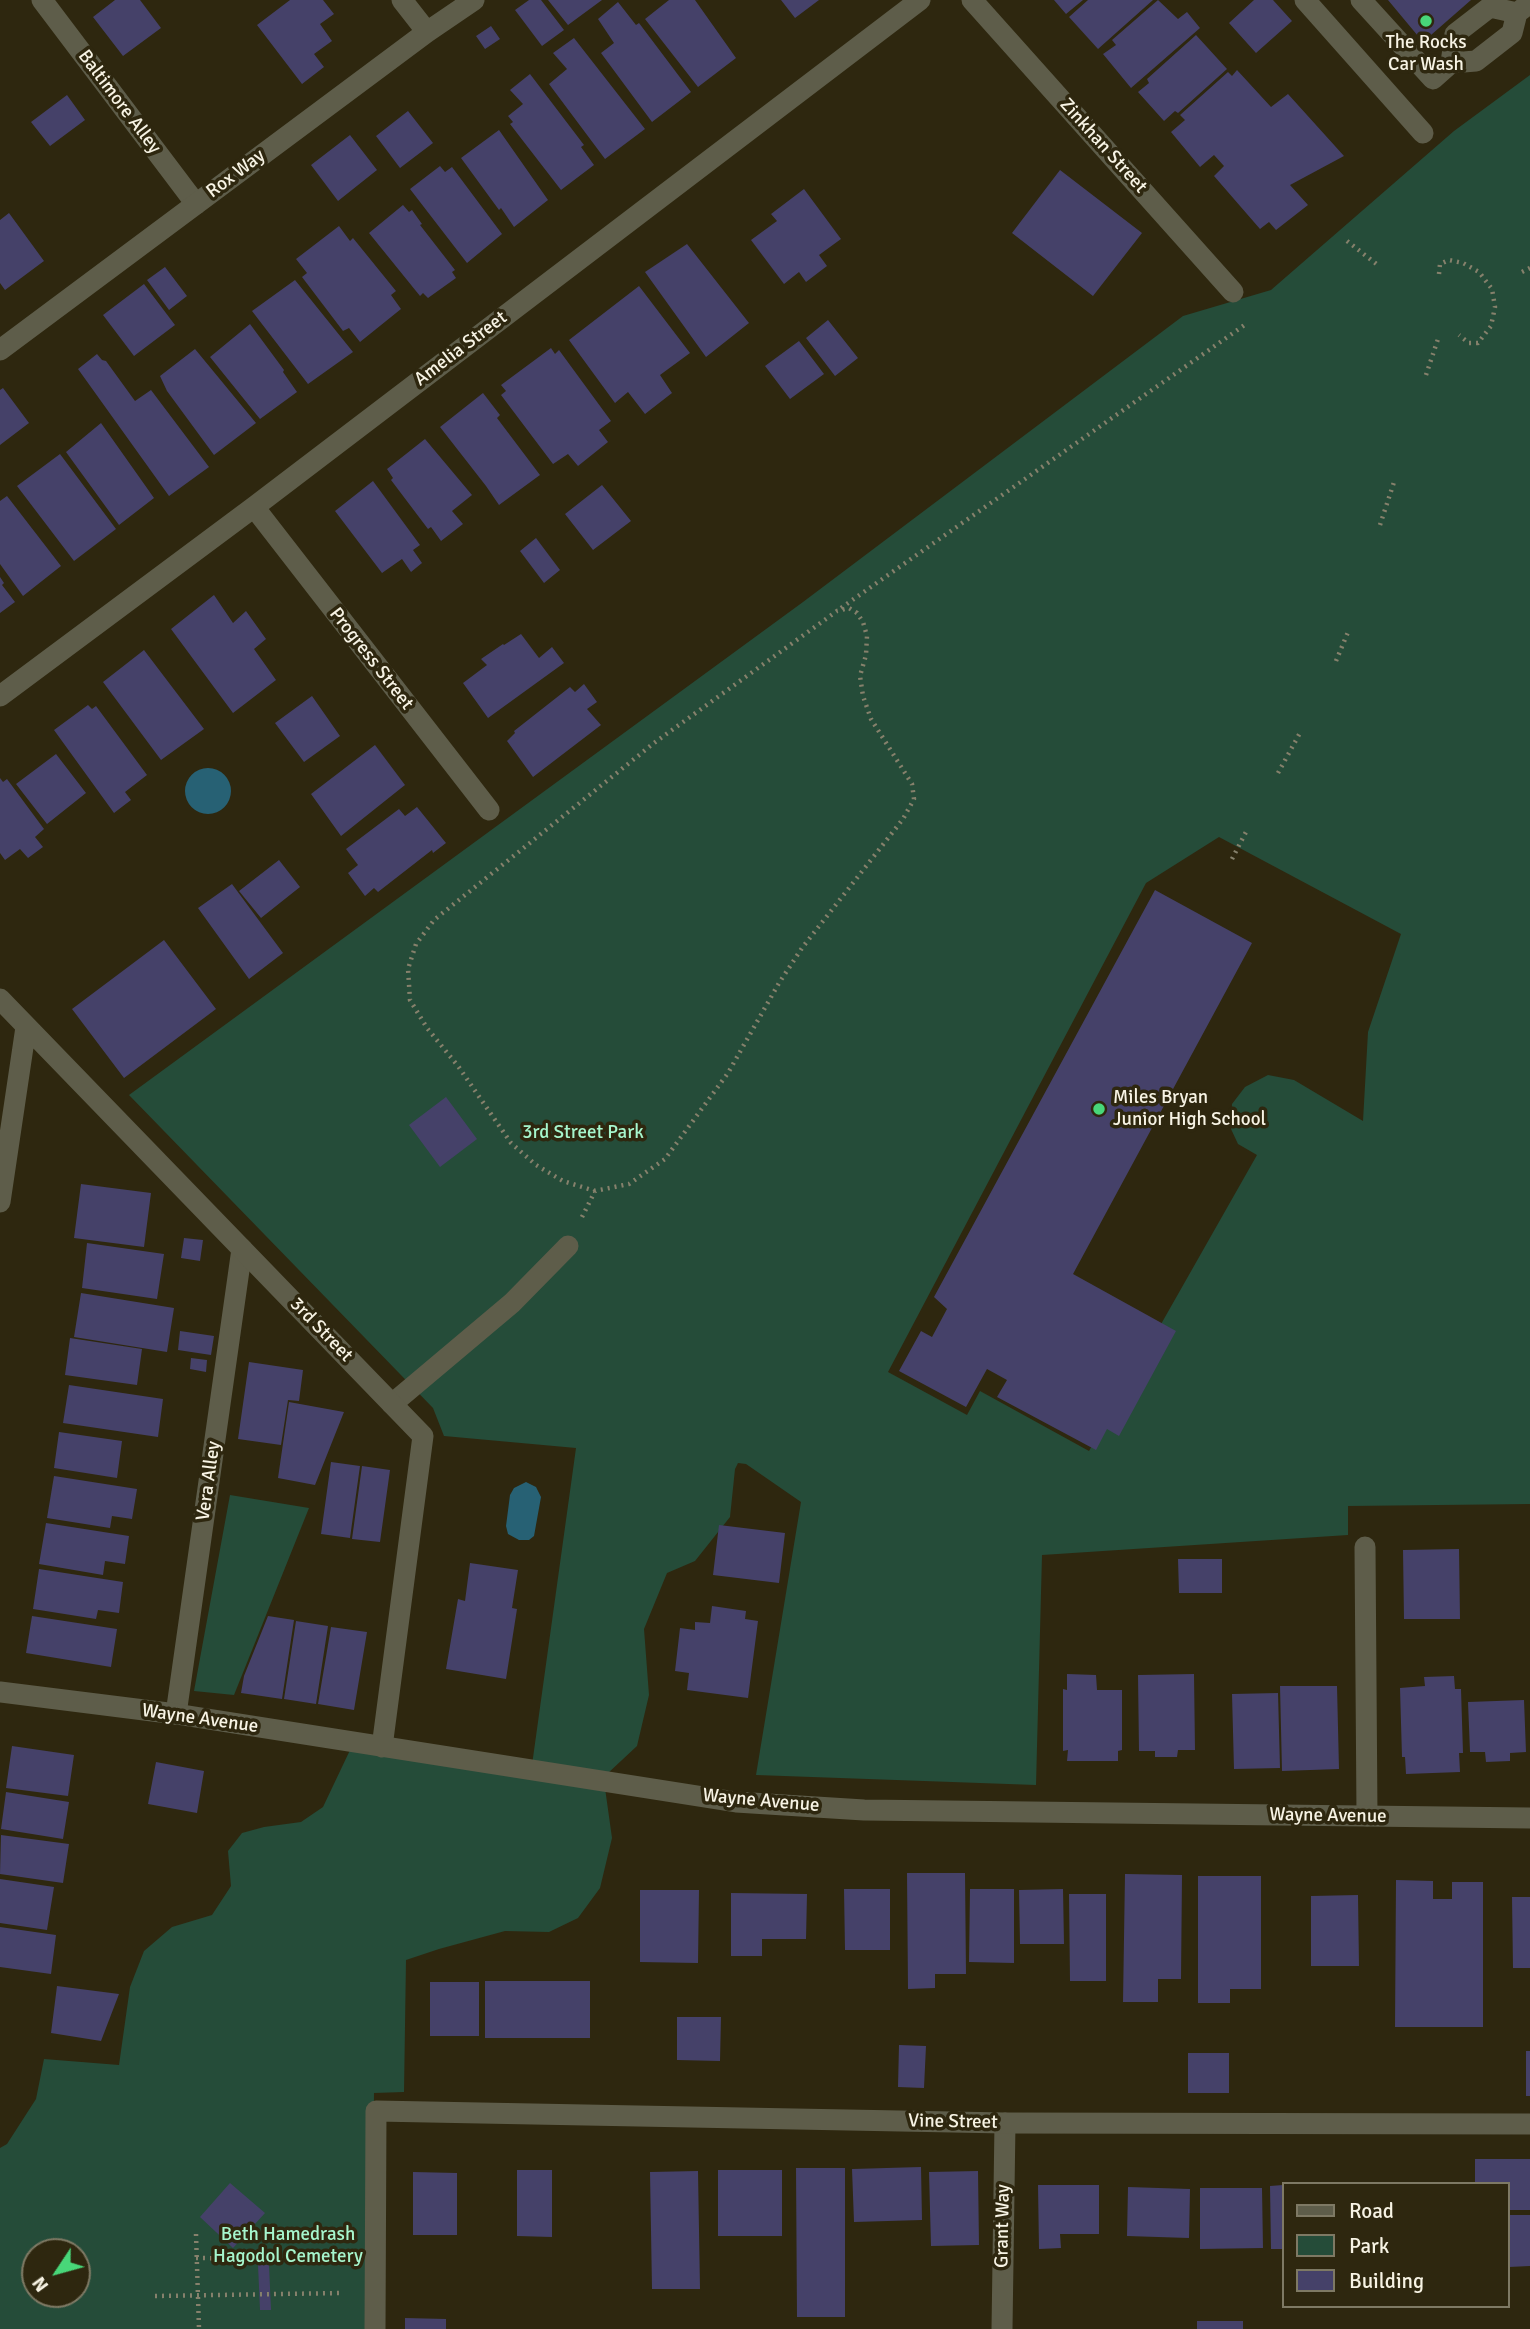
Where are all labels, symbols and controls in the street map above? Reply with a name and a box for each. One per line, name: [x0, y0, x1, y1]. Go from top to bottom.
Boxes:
marker: The Rocks Car Wash: [1418, 13, 1434, 29]
place label: The Rocks Car Wash: [1385, 32, 1467, 76]
street label: Baltimore Alley: [73, 46, 165, 158]
street label: Zinkhan Street: [1054, 94, 1152, 198]
street label: Rox Way: [202, 145, 270, 203]
street label: Amelia Street: [410, 307, 512, 391]
street label: Progress Street: [324, 603, 418, 715]
place label: Miles Bryan Junior High School: [1113, 1087, 1266, 1131]
marker: Miles Bryan Junior High School: [1091, 1101, 1107, 1117]
park label: 3rd Street Park: [522, 1122, 644, 1144]
street label: 3rd Street: [285, 1293, 357, 1367]
street label: Vera Alley: [192, 1440, 226, 1522]
street label: Wayne Avenue: [140, 1700, 260, 1738]
street label: Wayne Avenue: [702, 1785, 820, 1817]
street label: Wayne Avenue: [1269, 1804, 1387, 1828]
street label: Vine Street: [908, 2110, 998, 2134]
legend: [1282, 2182, 1509, 2308]
street label: Grant Way: [991, 2184, 1015, 2268]
text: Road: [1349, 2198, 1394, 2224]
park label: Beth Hamedrash Hagodol Cemetery: [213, 2224, 363, 2268]
text: Park: [1349, 2233, 1389, 2259]
north arrow: [21, 2238, 91, 2308]
text: Building: [1349, 2268, 1424, 2294]
text: N: [27, 2272, 54, 2297]

